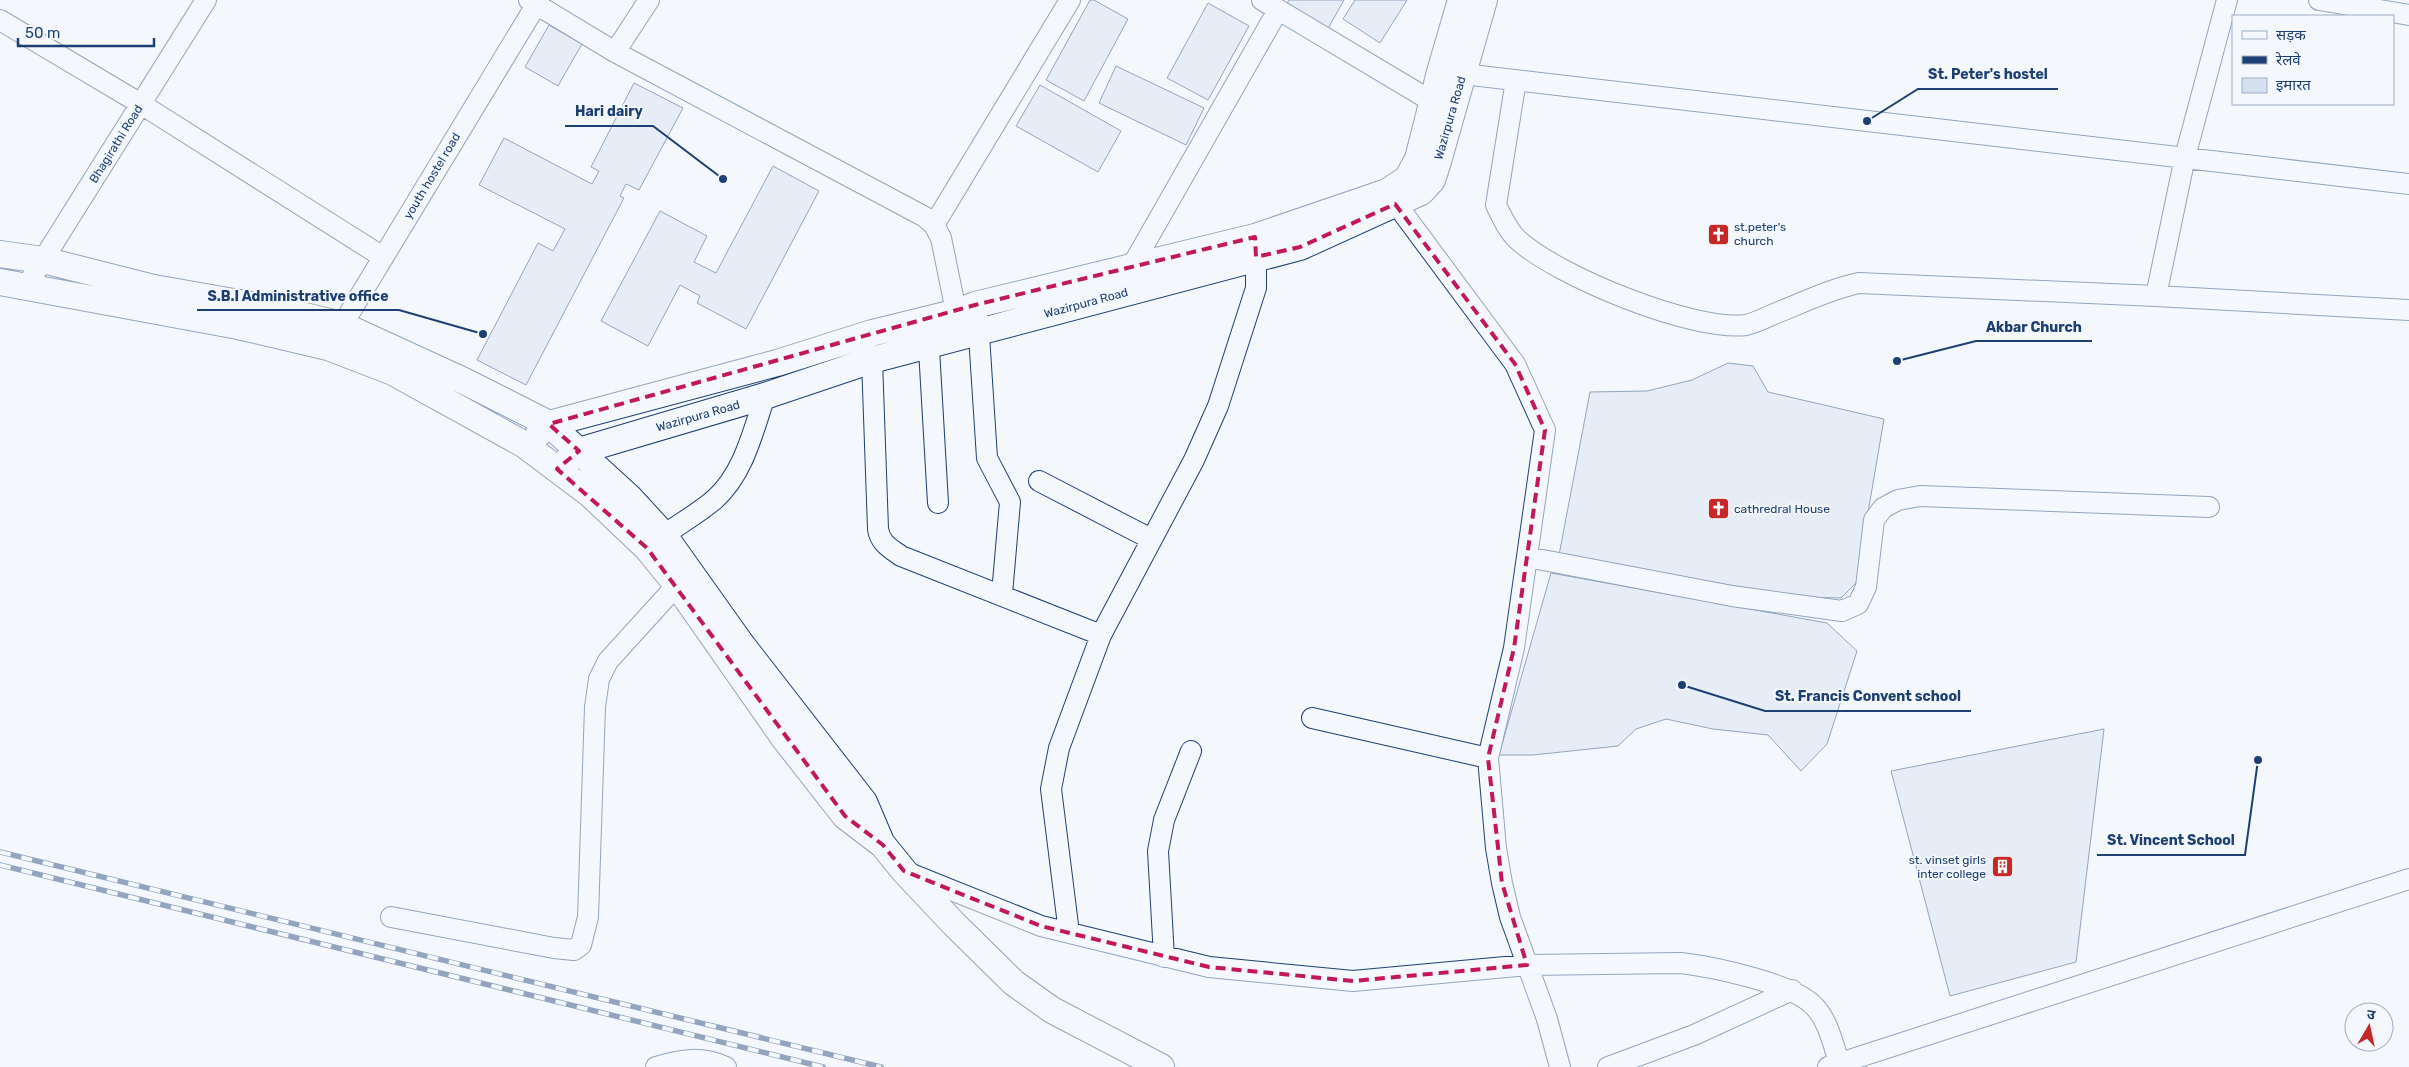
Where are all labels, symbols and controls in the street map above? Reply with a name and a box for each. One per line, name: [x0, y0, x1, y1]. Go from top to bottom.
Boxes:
scale bar: [18, 15, 154, 47]
legend: [2232, 15, 2394, 105]
text: 50 m: [25, 24, 60, 42]
text: सड़क: [2276, 26, 2306, 44]
text: रेलवे: [2275, 51, 2301, 69]
callout: St. Peter's hostel: [1918, 60, 2058, 89]
text: St. Peter's hostel: [1928, 66, 2048, 83]
street label: Wazirpura Road: [1431, 75, 1469, 161]
text: इमारत: [2276, 76, 2311, 94]
callout: Hari dairy: [565, 97, 653, 126]
street label: Bhagirathi Road: [86, 102, 146, 186]
text: Hari dairy: [575, 103, 644, 120]
street label: youth hostel road: [401, 130, 463, 222]
place label: st.peter's church: [1734, 220, 1786, 248]
church icon: st.peter's church: [1706, 222, 1730, 246]
callout: S.B.I Administrative office: [197, 281, 399, 310]
street label: Wazirpura Road: [1042, 285, 1130, 321]
text: S.B.I Administrative office: [208, 288, 388, 305]
callout: Akbar Church: [1976, 312, 2092, 341]
text: Akbar Church: [1986, 319, 2082, 336]
street label: Wazirpura Road: [655, 397, 741, 435]
church icon: cathredral House: [1706, 497, 1730, 521]
place label: cathredral House: [1734, 502, 1830, 516]
callout: St. Francis Convent school: [1765, 682, 1971, 711]
text: St. Francis Convent school: [1775, 688, 1961, 705]
callout: St. Vincent School: [2097, 826, 2245, 855]
text: St. Vincent School: [2107, 832, 2235, 849]
place label: st. vinset girls inter college: [1909, 853, 1986, 881]
building icon: st. vinset girls inter college: [1990, 855, 2014, 879]
north arrow: [2344, 1002, 2394, 1052]
text: उ: [2366, 1006, 2377, 1024]

